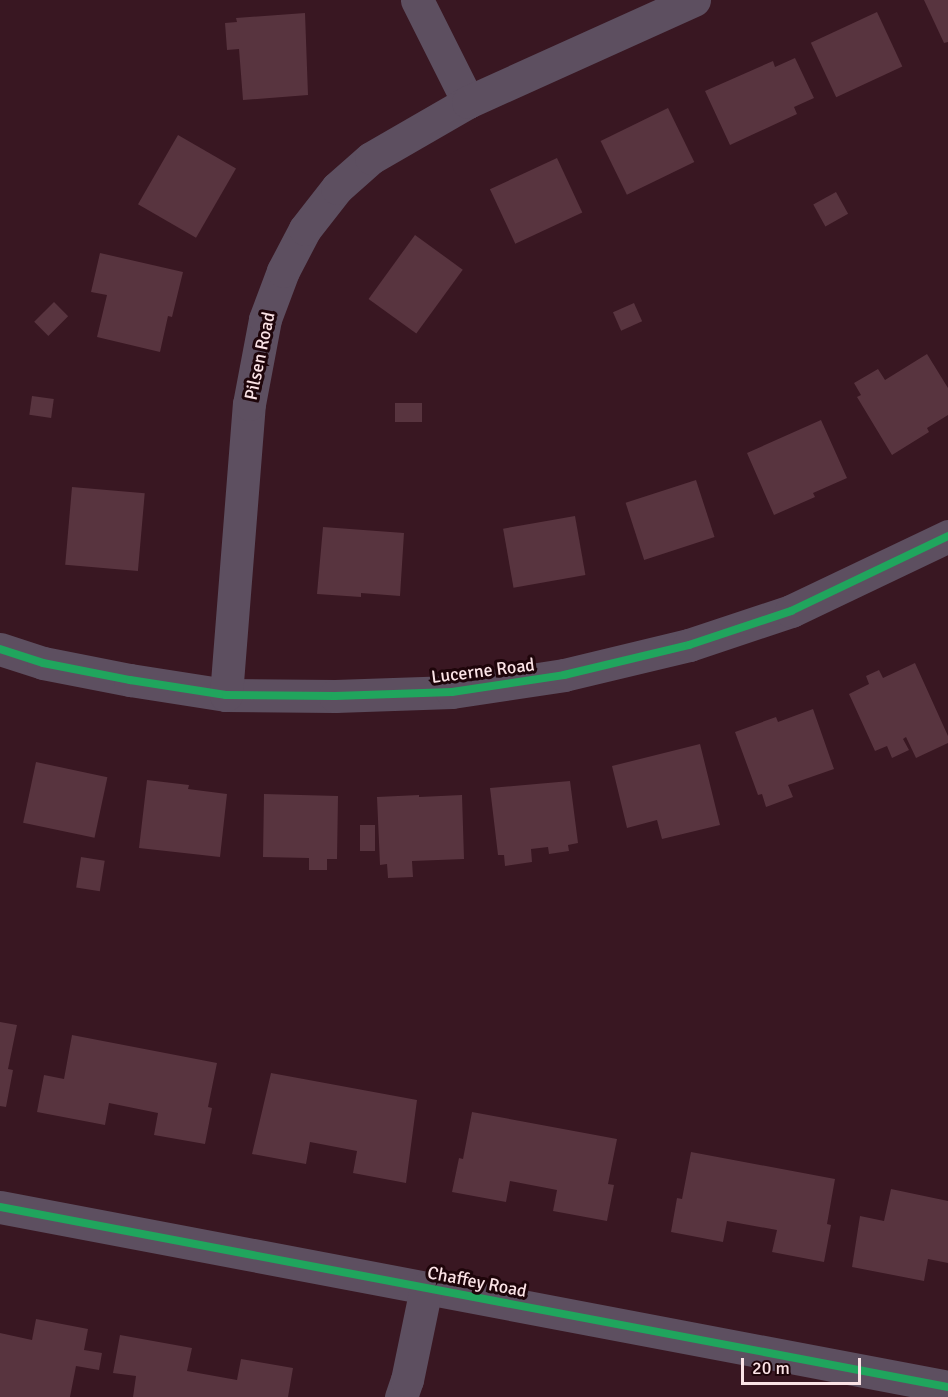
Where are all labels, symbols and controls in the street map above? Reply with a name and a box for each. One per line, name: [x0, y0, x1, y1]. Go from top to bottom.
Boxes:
street label: Pilsen Road: [240, 310, 280, 402]
street label: Lucerne Road: [430, 654, 536, 688]
street label: Chaffey Road: [425, 1262, 529, 1302]
scale bar: [744, 1346, 864, 1384]
text: 20 m: [752, 1357, 790, 1379]

